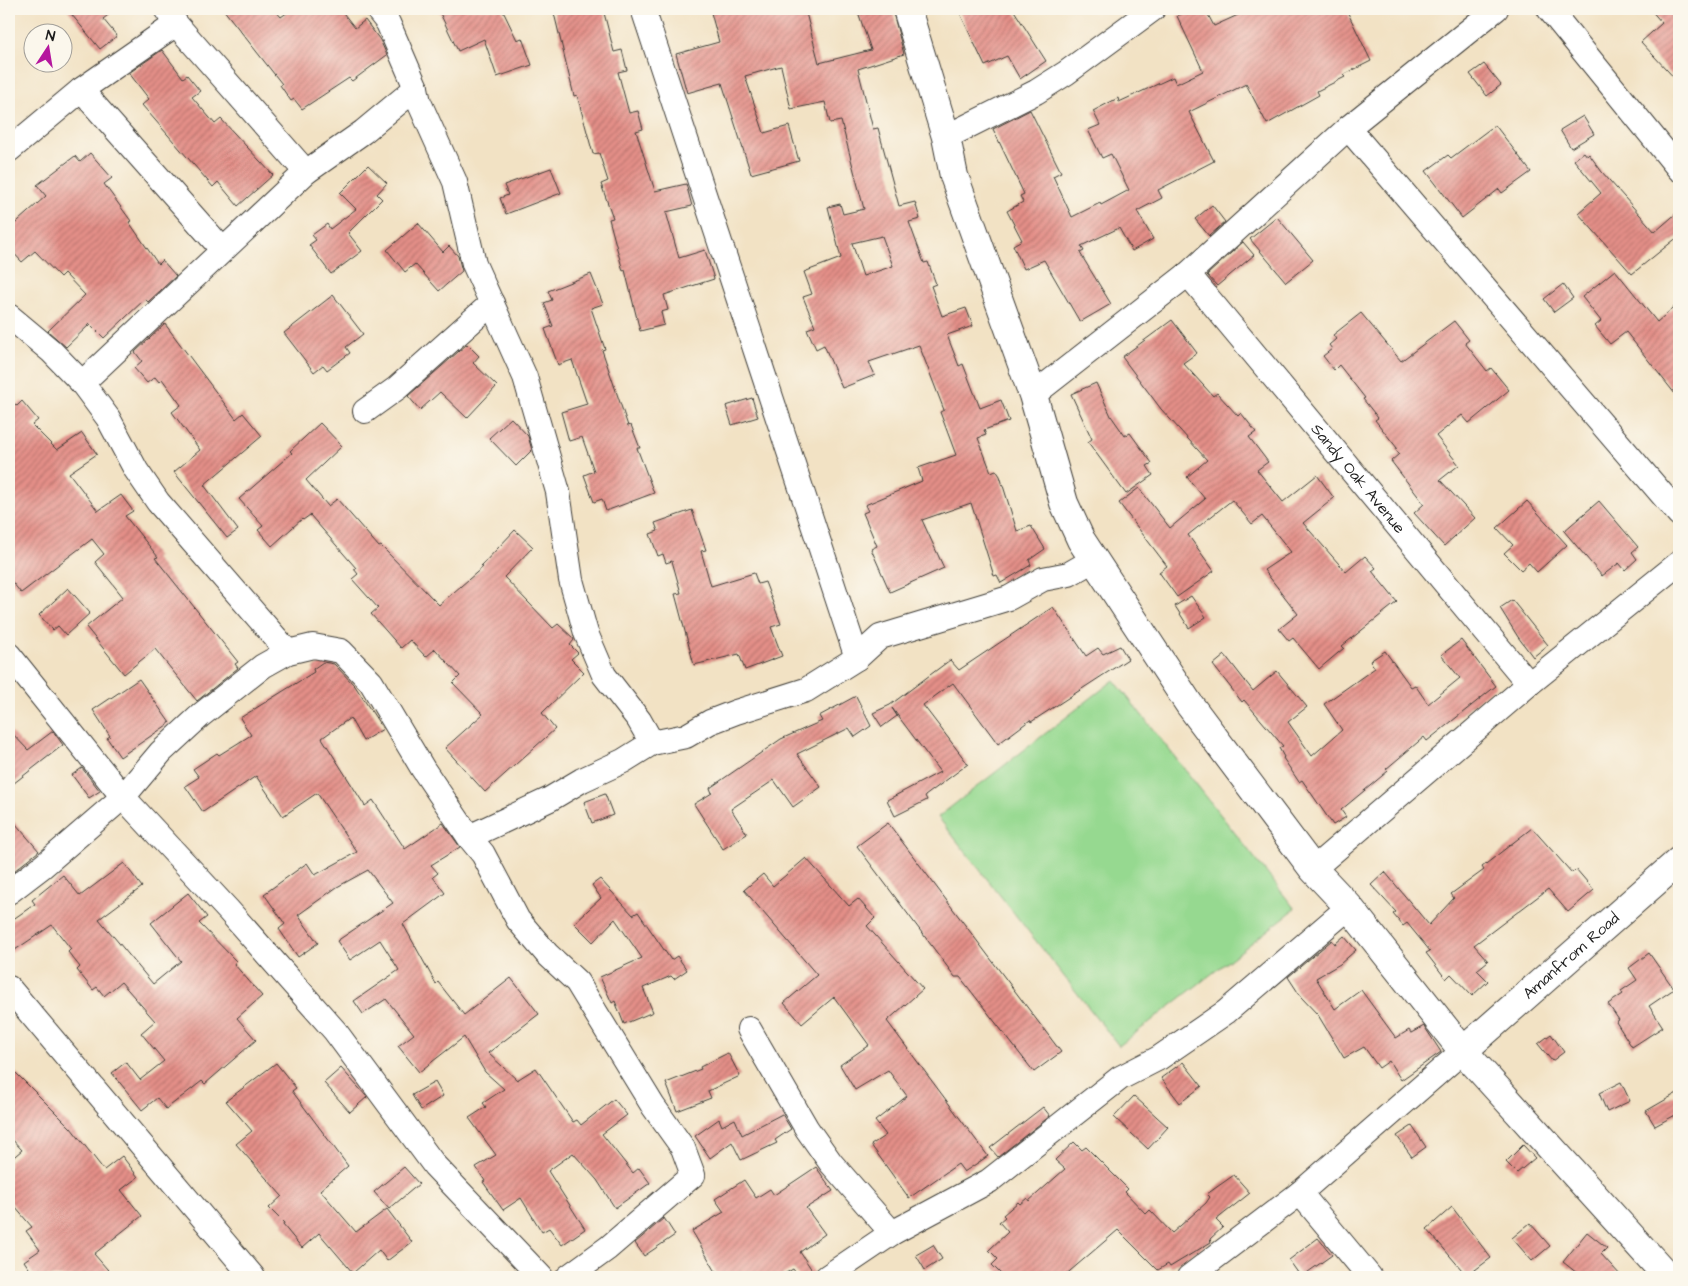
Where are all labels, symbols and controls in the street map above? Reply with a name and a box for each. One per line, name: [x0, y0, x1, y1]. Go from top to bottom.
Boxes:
north arrow: [22, 22, 72, 72]
text: N: [44, 26, 57, 47]
street label: Sandy Oak Avenue: [1306, 419, 1411, 538]
street label: Amanfrom Road: [1518, 907, 1624, 1004]

